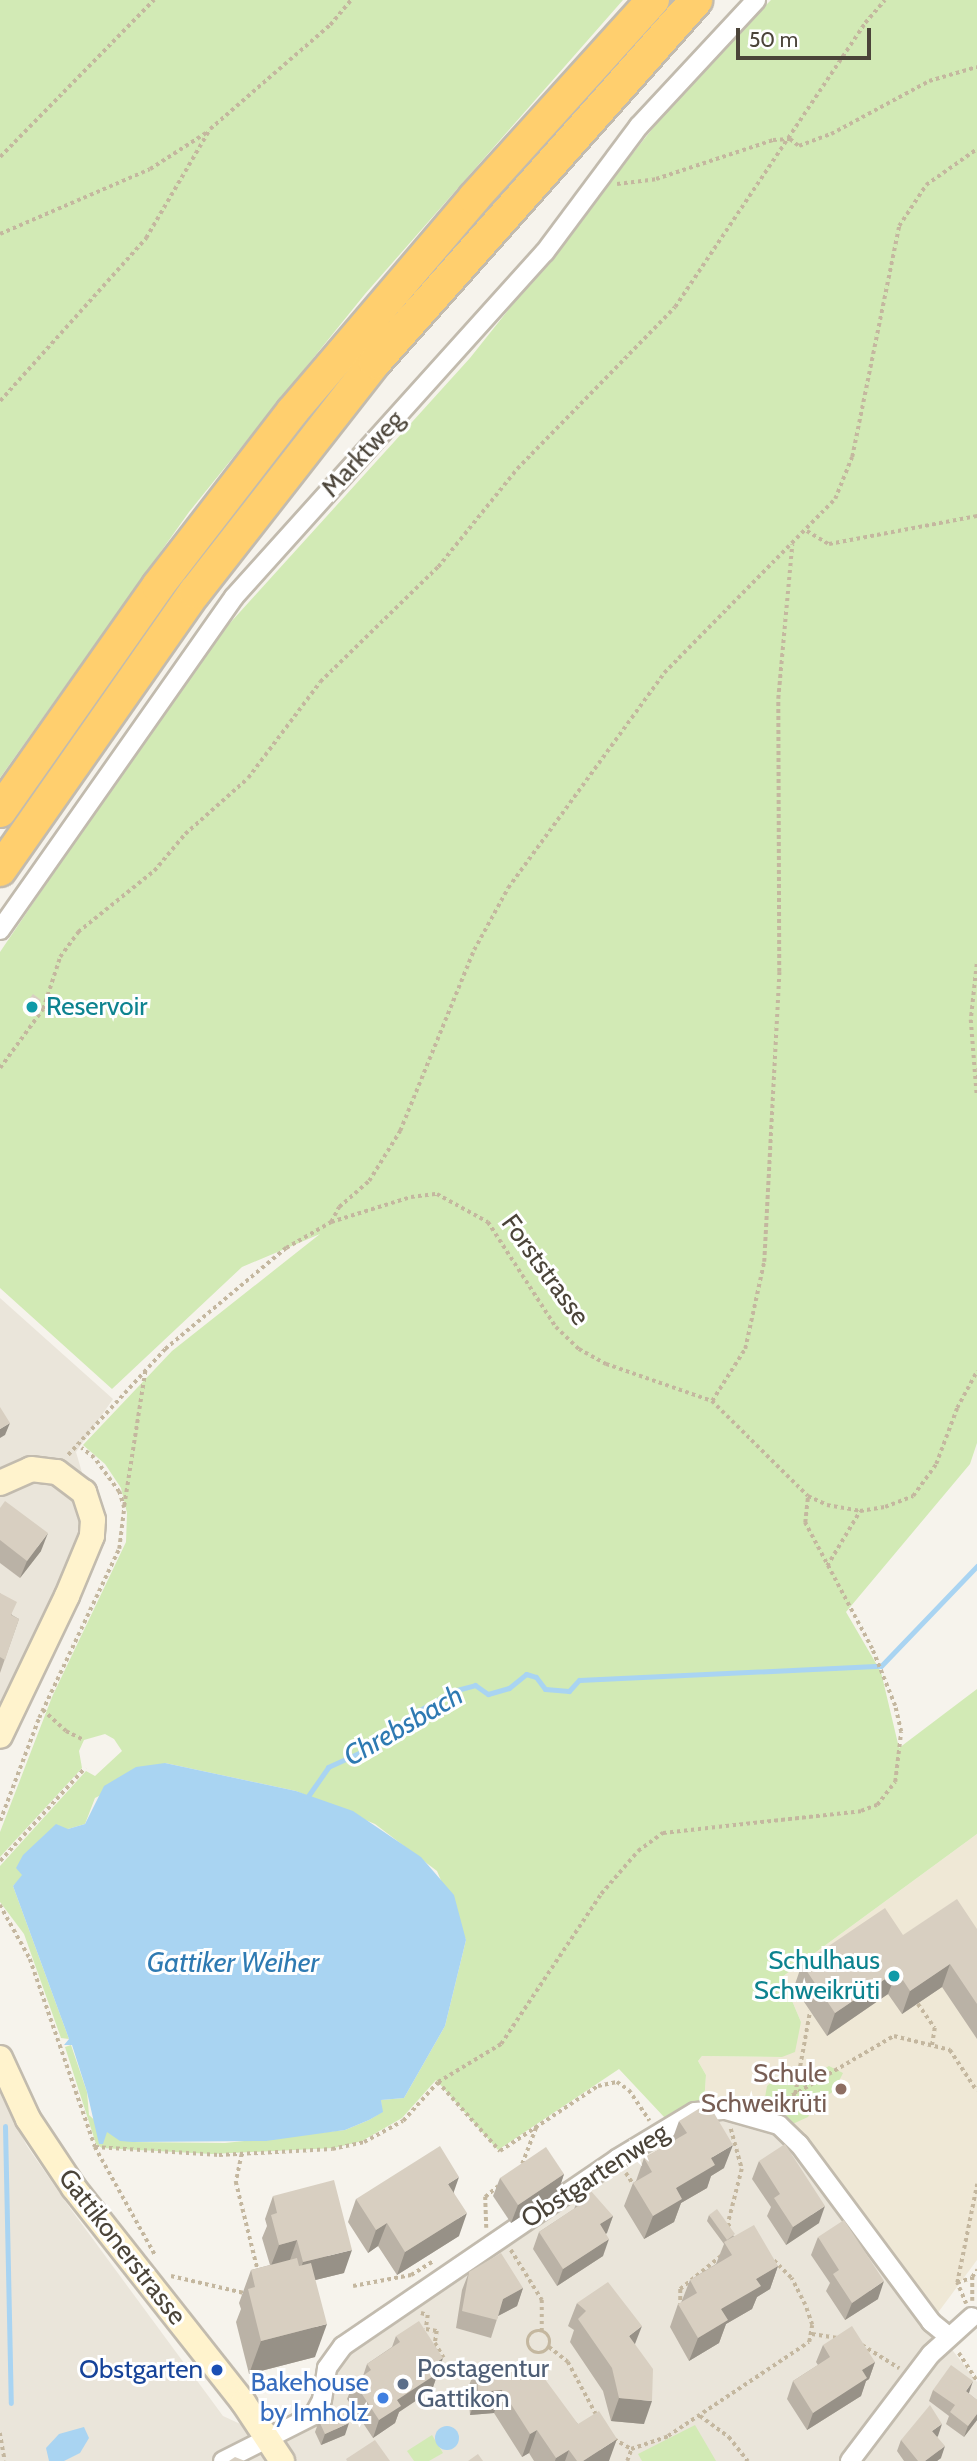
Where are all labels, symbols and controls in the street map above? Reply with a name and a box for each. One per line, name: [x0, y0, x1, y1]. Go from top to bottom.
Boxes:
scale bar: [739, 14, 874, 58]
text: 50 m: [749, 27, 798, 52]
street label: Marktweg: [315, 404, 411, 504]
place label: Reservoir: [46, 991, 147, 1023]
marker: Reservoir: [24, 999, 40, 1015]
street label: Forststrasse: [494, 1208, 596, 1332]
water label: Chrebsbach: [337, 1677, 469, 1773]
water label: Gattiker Weiher: [147, 1945, 319, 1979]
place label: Schulhaus Schweikrüti: [754, 1945, 880, 2007]
marker: Schulhaus Schweikrüti: [886, 1968, 902, 1984]
place label: Schule Schweikrüti: [701, 2058, 827, 2120]
marker: Schule Schweikrüti: [833, 2081, 849, 2097]
street label: Obstgartenweg: [516, 2117, 674, 2235]
street label: Gattikonerstrasse: [52, 2163, 192, 2331]
place label: Postagentur Gattikon: [417, 2353, 549, 2414]
place label: Obstgarten: [79, 2354, 203, 2386]
marker: Obstgarten: [209, 2362, 225, 2378]
place label: Bakehouse by Imholz: [251, 2367, 369, 2428]
marker: Postagentur Gattikon: [395, 2376, 411, 2392]
marker: Bakehouse by Imholz: [375, 2390, 391, 2406]

